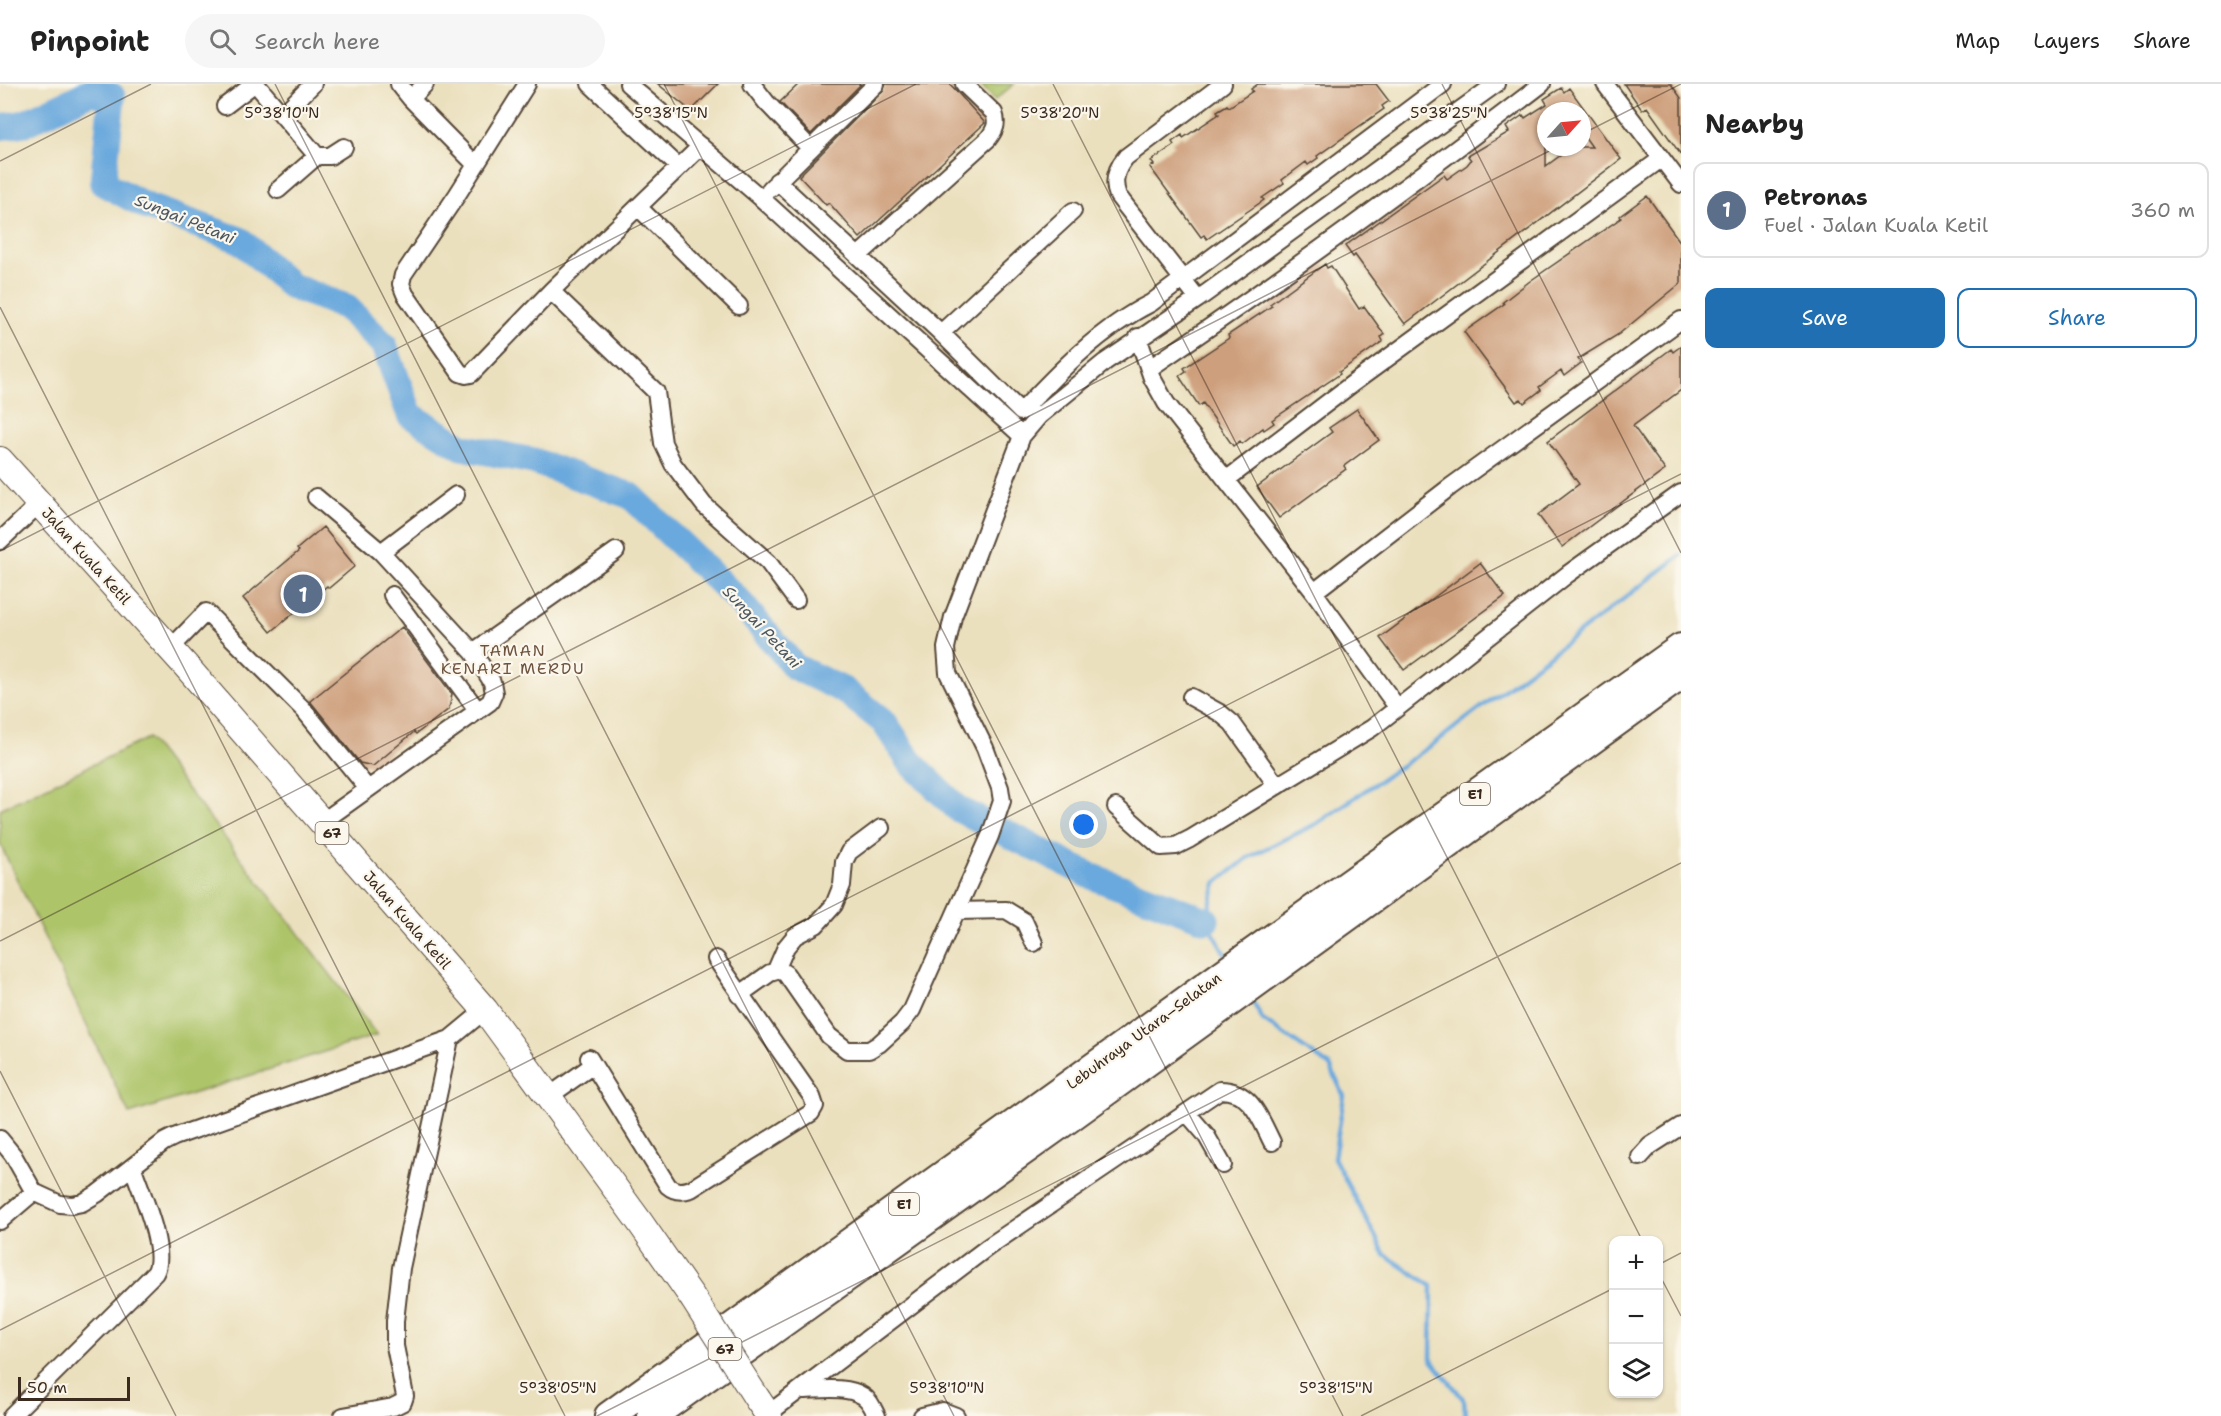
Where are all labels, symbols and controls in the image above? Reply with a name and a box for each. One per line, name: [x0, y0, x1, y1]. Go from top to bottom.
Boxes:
search box: [185, 14, 605, 68]
text: Pinpoint: [30, 22, 149, 60]
icon: search: [206, 25, 239, 58]
text: Search here: [254, 27, 380, 56]
text: Map: [1955, 27, 2000, 55]
text: Layers: [2033, 27, 2100, 55]
text: Share: [2133, 27, 2191, 55]
north arrow: [1537, 102, 1591, 156]
text: 5°38'10"N: [244, 103, 320, 123]
text: 5°38'15"N: [634, 103, 708, 123]
text: 5°38'20"N: [1021, 103, 1099, 123]
text: 5°38'25"N: [1410, 103, 1488, 123]
text: Nearby: [1705, 106, 1804, 141]
text: Petronas: [1764, 183, 1868, 212]
water label: Sungai Petani: [132, 189, 239, 249]
text: 1: [1722, 197, 1731, 223]
text: 360 m: [2130, 197, 2195, 223]
text: Fuel · Jalan Kuala Ketil: [1764, 212, 1988, 238]
button: Save: [1705, 288, 1945, 348]
button: Share: [1957, 288, 2197, 348]
street label: Jalan Kuala Ketil: [37, 503, 135, 609]
pin: 1: [284, 572, 322, 616]
water label: Sungai Petani: [718, 581, 806, 673]
district label: TAMAN KENARI MERDU: [441, 640, 585, 679]
road number: E1: [1460, 783, 1490, 805]
your location: [1069, 810, 1098, 839]
road number: 67: [316, 822, 348, 844]
street label: Jalan Kuala Ketil: [359, 867, 456, 974]
street label: Lebuhraya Utara–Selatan: [1063, 968, 1225, 1094]
road number: E1: [889, 1193, 919, 1215]
map controls: [1609, 1236, 1663, 1398]
button: +: [1609, 1236, 1663, 1290]
button: −: [1609, 1290, 1663, 1344]
road number: 67: [708, 1338, 742, 1360]
button: layers: [1609, 1344, 1663, 1398]
scale bar: [18, 1374, 130, 1402]
text: 50 m: [27, 1377, 67, 1398]
text: 5°38'05"N: [519, 1378, 597, 1398]
text: 5°38'10"N: [909, 1378, 985, 1398]
text: 5°38'15"N: [1299, 1378, 1373, 1398]

